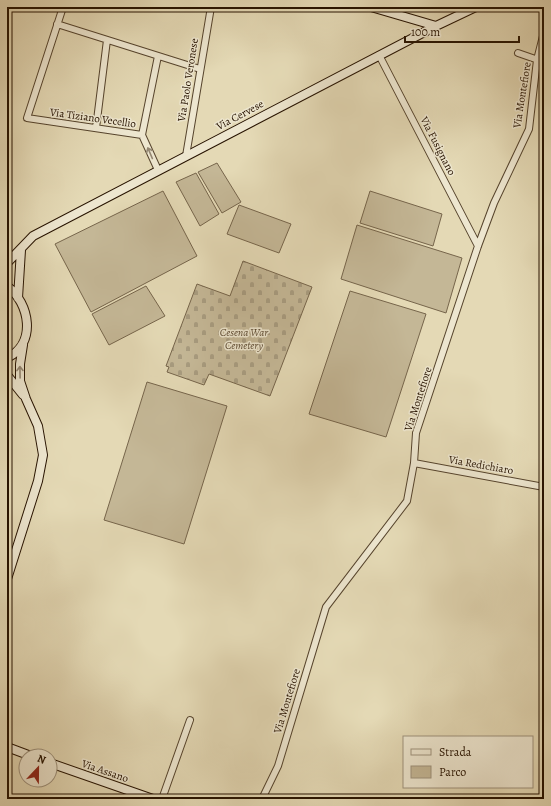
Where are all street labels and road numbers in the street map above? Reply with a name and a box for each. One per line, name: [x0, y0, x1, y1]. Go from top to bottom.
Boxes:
street label: Via Paolo Veronese: [174, 37, 202, 124]
street label: Via Montefiore: [509, 61, 535, 130]
street label: Via Cervese: [213, 96, 266, 134]
street label: Via Tiziano Vecellio: [48, 104, 137, 132]
street label: Via Fusignano: [416, 113, 459, 178]
street label: Via Montefiore: [400, 365, 435, 434]
street label: Via Redichiaro: [447, 452, 515, 478]
street label: Via Montefiore: [270, 667, 304, 736]
street label: Via Assano: [79, 756, 131, 786]

